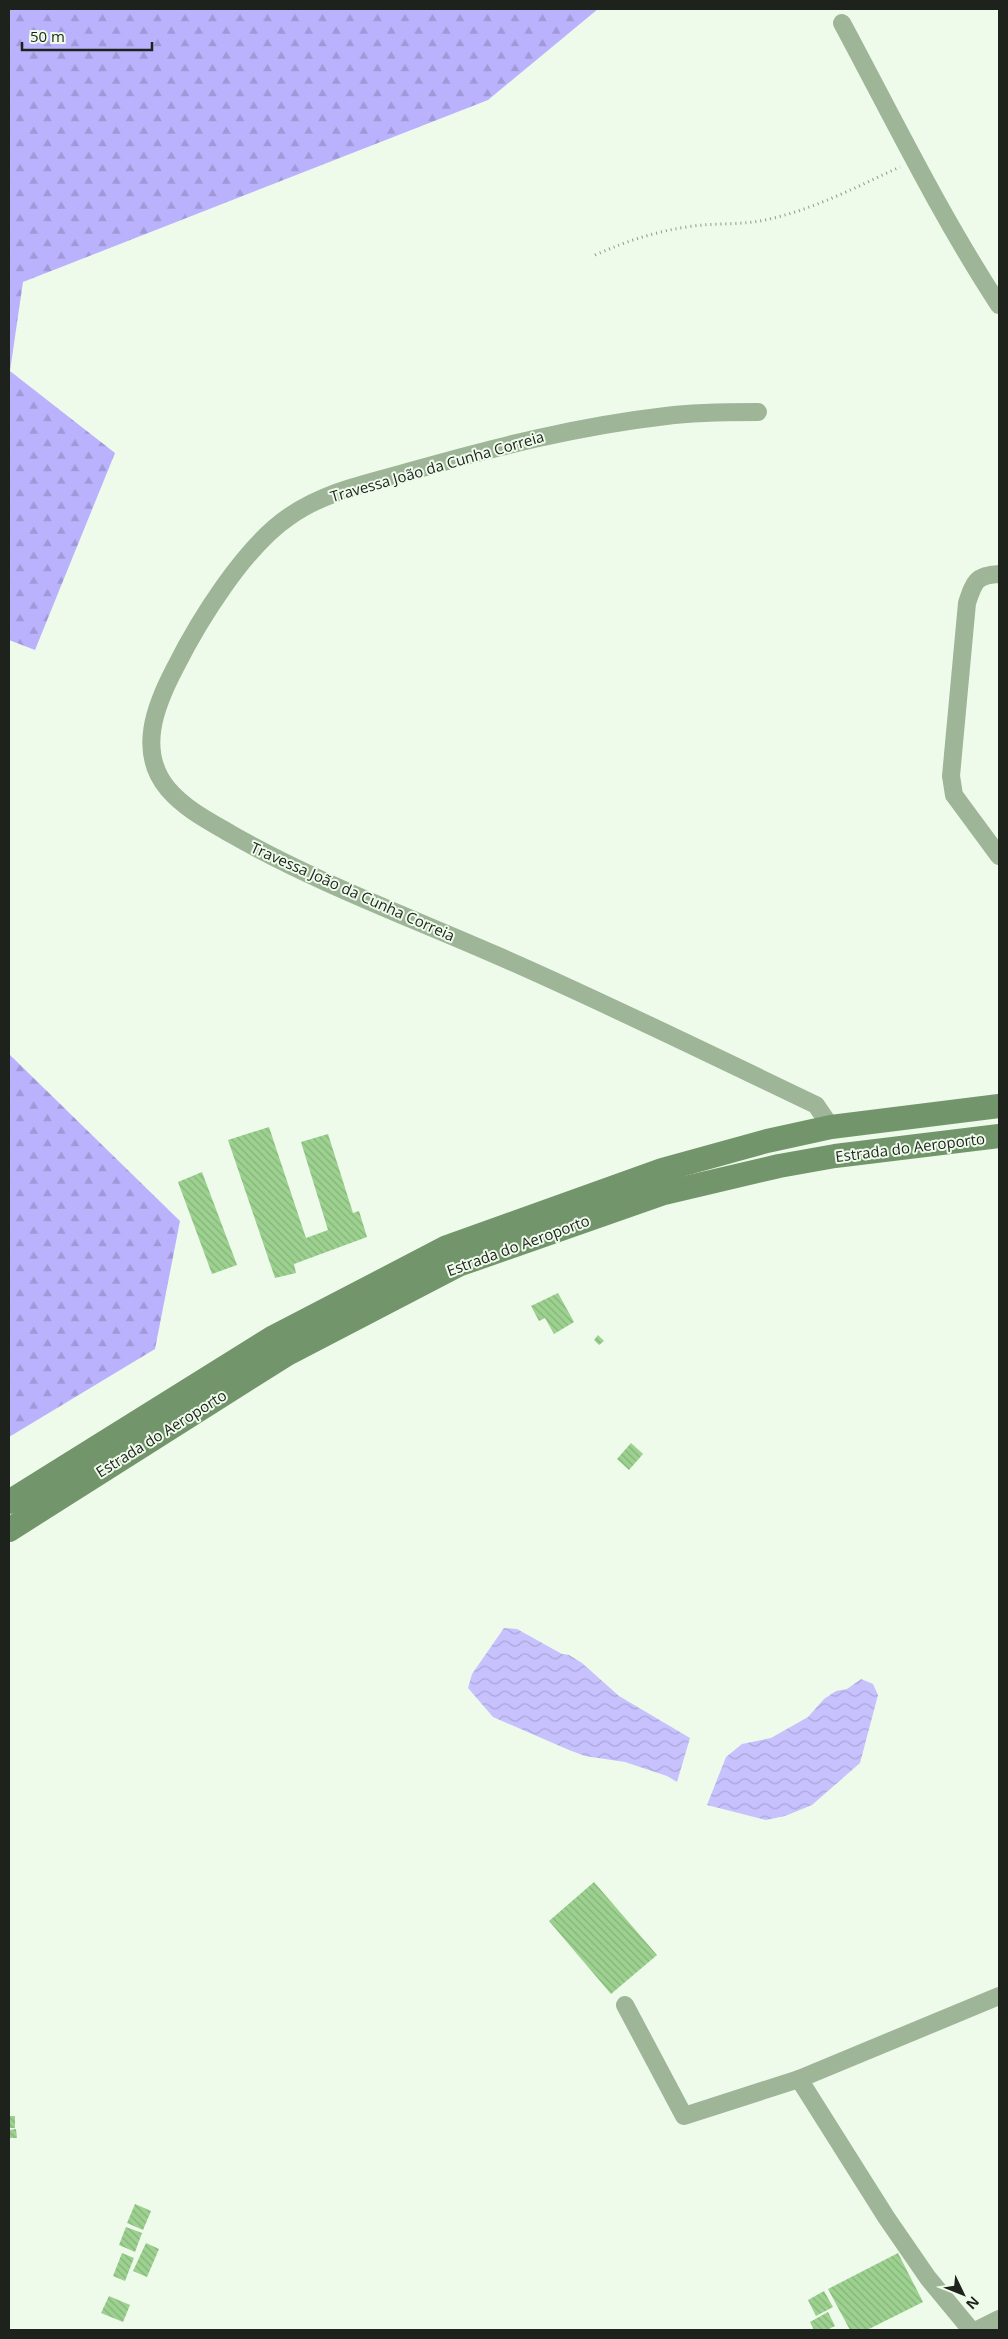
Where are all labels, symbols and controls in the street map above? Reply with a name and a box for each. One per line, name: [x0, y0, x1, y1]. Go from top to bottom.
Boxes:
scale bar: [22, 20, 152, 52]
text: 50 m: [30, 26, 65, 46]
street label: Travessa João da Cunha Correia: [328, 426, 546, 506]
street label: Travessa João da Cunha Correia: [248, 837, 458, 945]
street label: Estrada do Aeroporto: [834, 1128, 986, 1166]
street label: Estrada do Aeroporto: [444, 1210, 592, 1280]
street label: Estrada do Aeroporto: [92, 1385, 230, 1481]
north arrow: [938, 2269, 988, 2319]
text: N: [962, 2293, 984, 2314]

